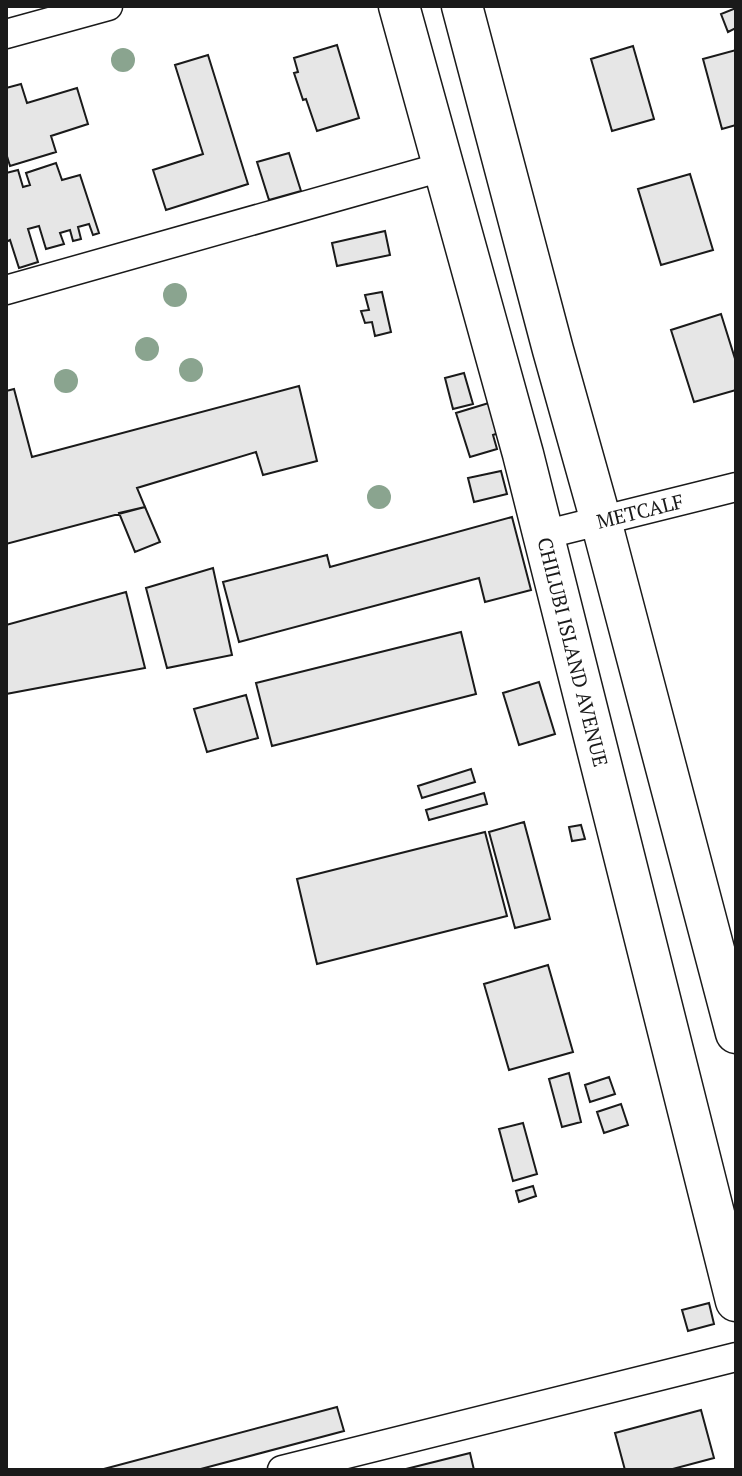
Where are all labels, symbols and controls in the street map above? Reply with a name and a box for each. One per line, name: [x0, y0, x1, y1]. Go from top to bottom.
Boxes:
street label: METCALF: [594, 487, 686, 535]
street label: CHILUBI ISLAND AVENUE: [531, 535, 615, 769]

